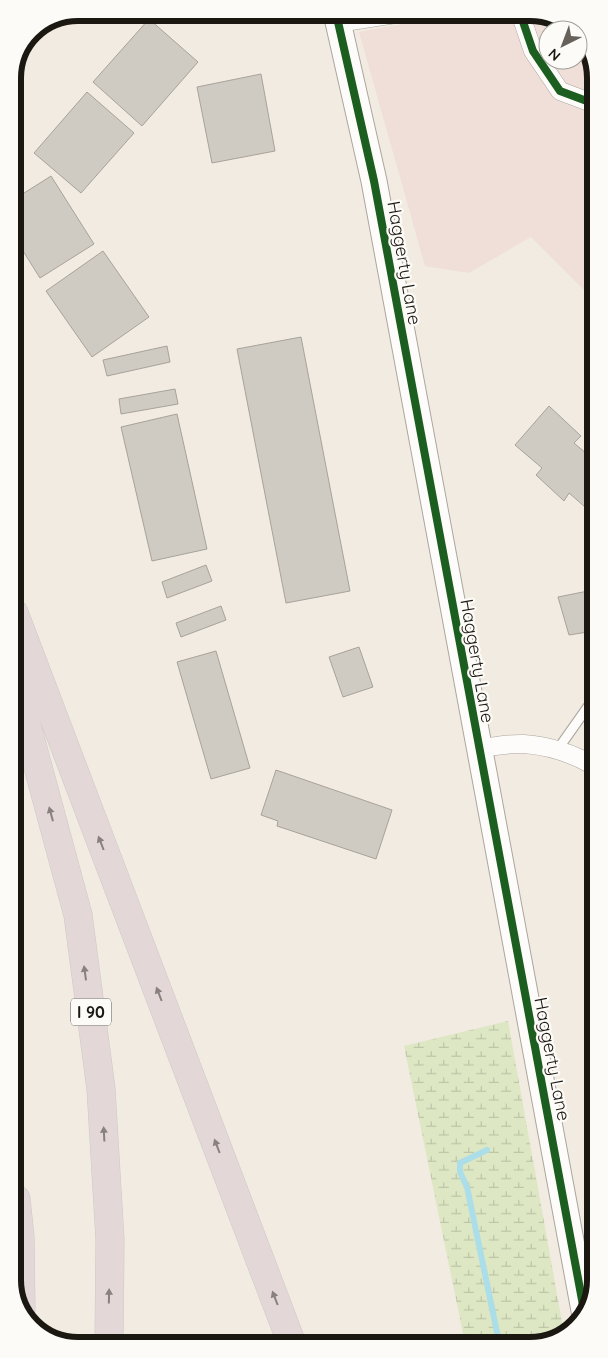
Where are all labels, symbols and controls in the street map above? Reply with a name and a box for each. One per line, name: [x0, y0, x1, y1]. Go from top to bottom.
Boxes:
north arrow: [538, 20, 588, 70]
text: N: [544, 45, 564, 65]
street label: Haggerty Lane: [382, 199, 427, 327]
street label: Haggerty Lane: [455, 597, 500, 725]
one-way arrow: [46, 807, 54, 822]
one-way arrow: [97, 835, 104, 850]
one-way arrow: [81, 964, 89, 980]
one-way arrow: [155, 987, 162, 1002]
street label: Haggerty Lane: [529, 995, 576, 1123]
road number: I 90: [71, 999, 111, 1026]
one-way arrow: [99, 1126, 107, 1142]
one-way arrow: [213, 1139, 220, 1154]
one-way arrow: [106, 1288, 114, 1304]
one-way arrow: [271, 1290, 279, 1305]

